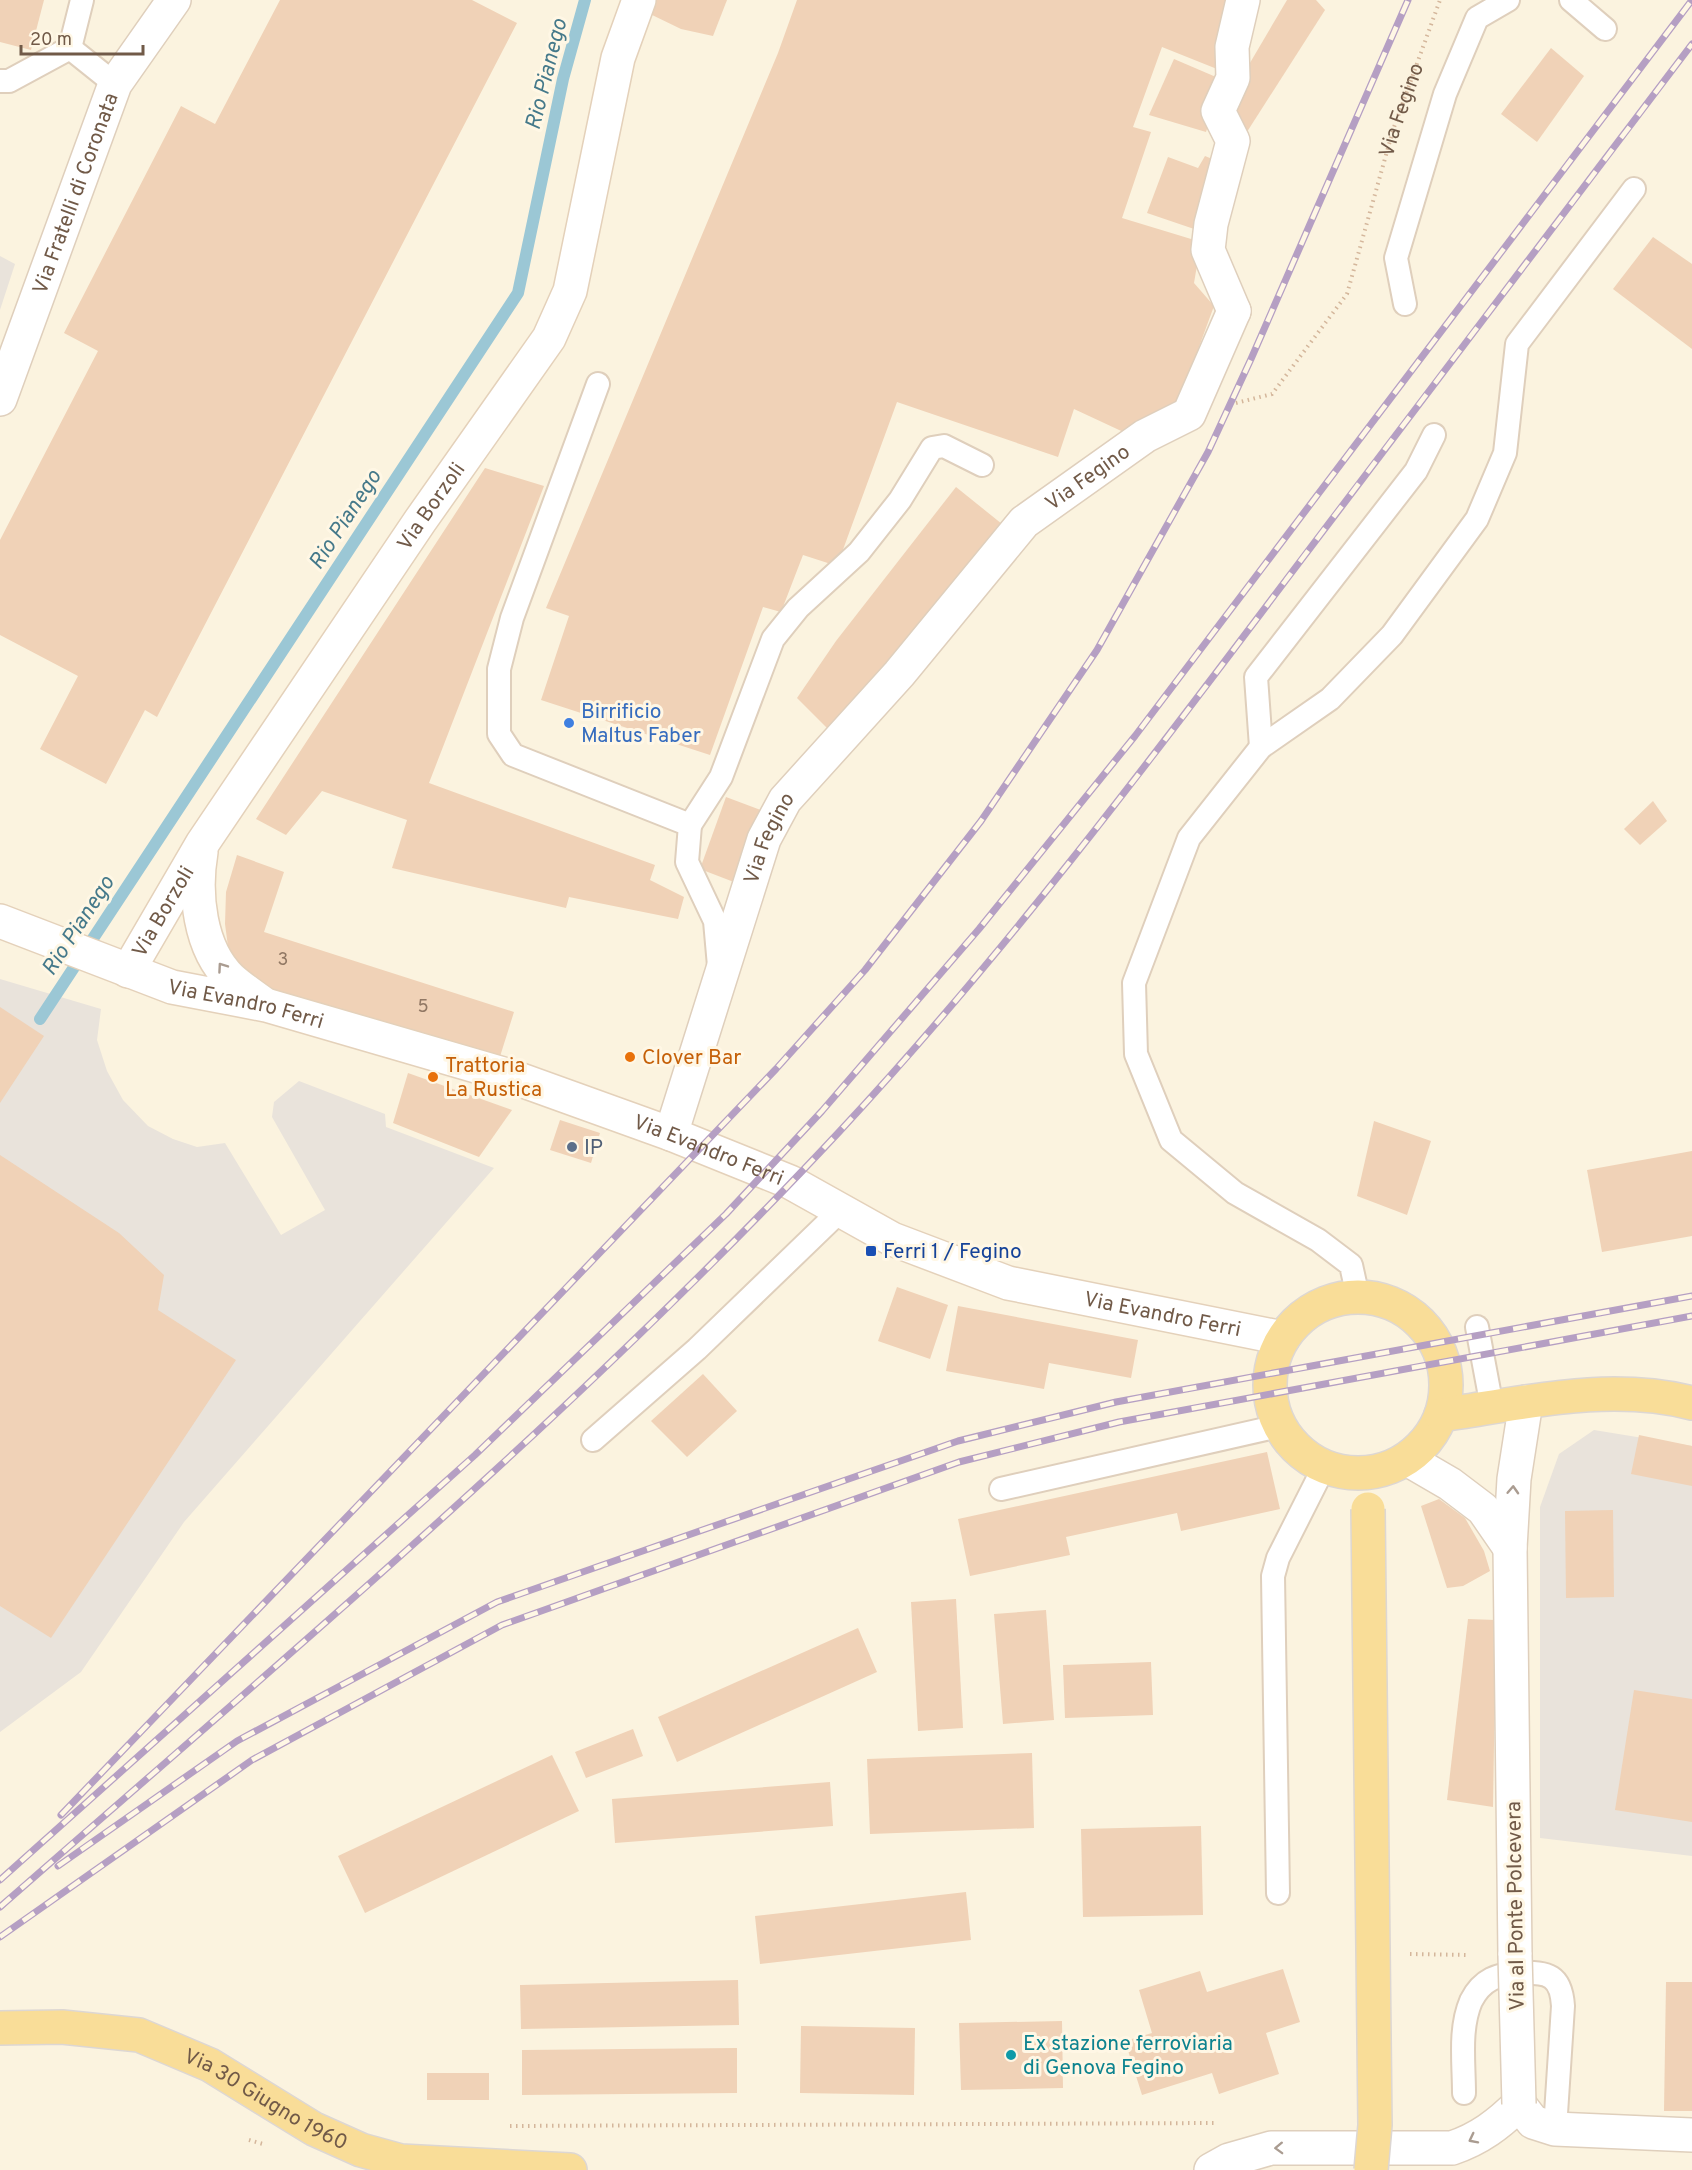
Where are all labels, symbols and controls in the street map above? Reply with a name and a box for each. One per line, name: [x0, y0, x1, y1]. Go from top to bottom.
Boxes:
water label: Rio Pianego: [521, 16, 574, 133]
scale bar: [21, 18, 142, 56]
text: 20 m: [30, 29, 72, 52]
street label: Via Fegino: [1374, 60, 1431, 160]
street label: Via Fratelli di Coronata: [27, 89, 126, 298]
street label: Via Fegino: [1040, 439, 1136, 518]
street label: Via Borzoli: [392, 458, 472, 556]
water label: Rio Pianego: [304, 465, 389, 575]
place label: Birrificio Maltus Faber: [581, 699, 701, 750]
marker: Birrificio Maltus Faber: [562, 716, 576, 730]
street label: Via Fegino: [739, 787, 801, 888]
street label: Via Borzoli: [127, 861, 201, 963]
water label: Rio Pianego: [37, 871, 122, 981]
house number: 3: [278, 949, 288, 972]
one-way arrow: [218, 962, 229, 973]
street label: Via Evandro Ferri: [165, 974, 327, 1036]
house number: 5: [417, 996, 429, 1019]
place label: Clover Bar: [642, 1045, 741, 1072]
marker: Clover Bar: [623, 1050, 637, 1064]
place label: Trattoria La Rustica: [445, 1053, 542, 1104]
marker: Trattoria La Rustica: [426, 1070, 440, 1084]
street label: Via Evandro Ferri: [629, 1110, 787, 1193]
place label: IP: [584, 1135, 603, 1162]
marker: IP: [565, 1140, 579, 1154]
place label: Ferri 1 / Fegino: [883, 1239, 1022, 1266]
marker: Ferri 1 / Fegino: [864, 1244, 878, 1258]
street label: Via Evandro Ferri: [1081, 1286, 1243, 1344]
one-way arrow: [1506, 1485, 1519, 1494]
street label: Via al Ponte Polcevera: [1501, 1801, 1532, 2011]
place label: Ex stazione ferroviaria di Genova Fegino: [1023, 2031, 1233, 2082]
street label: Via 30 Giugno 1960: [179, 2044, 351, 2157]
marker: Ex stazione ferroviaria di Genova Fegino: [1004, 2048, 1018, 2062]
one-way arrow: [1468, 2132, 1479, 2143]
one-way arrow: [1275, 2142, 1284, 2154]

